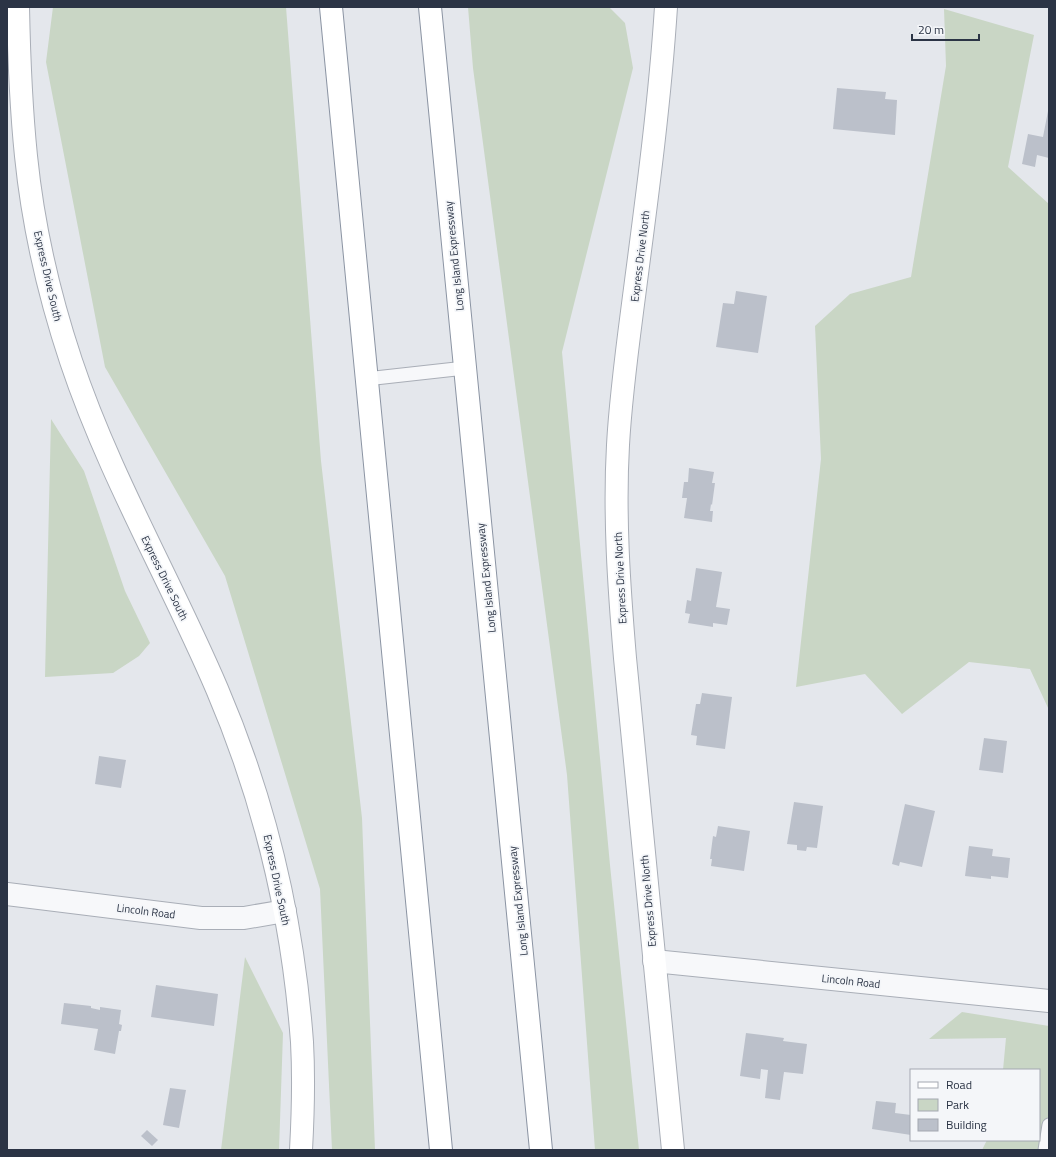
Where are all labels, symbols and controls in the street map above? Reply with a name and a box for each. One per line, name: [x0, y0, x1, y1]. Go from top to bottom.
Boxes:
scale bar: [912, 16, 979, 42]
text: 20 m: [918, 20, 944, 39]
street label: Long Island Expressway: [440, 200, 468, 312]
street label: Express Drive North: [626, 209, 654, 303]
street label: Express Drive South: [30, 229, 66, 323]
street label: Long Island Expressway: [472, 522, 500, 634]
street label: Express Drive North: [610, 532, 630, 624]
street label: Express Drive South: [138, 533, 193, 623]
street label: Express Drive South: [260, 833, 294, 927]
street label: Long Island Expressway: [504, 845, 532, 957]
street label: Express Drive North: [636, 854, 660, 948]
street label: Lincoln Road: [116, 899, 176, 923]
street label: Lincoln Road: [821, 970, 881, 992]
legend: [910, 1069, 1040, 1141]
text: Road: [946, 1075, 972, 1094]
text: Park: [946, 1095, 969, 1114]
text: Building: [946, 1115, 987, 1134]

